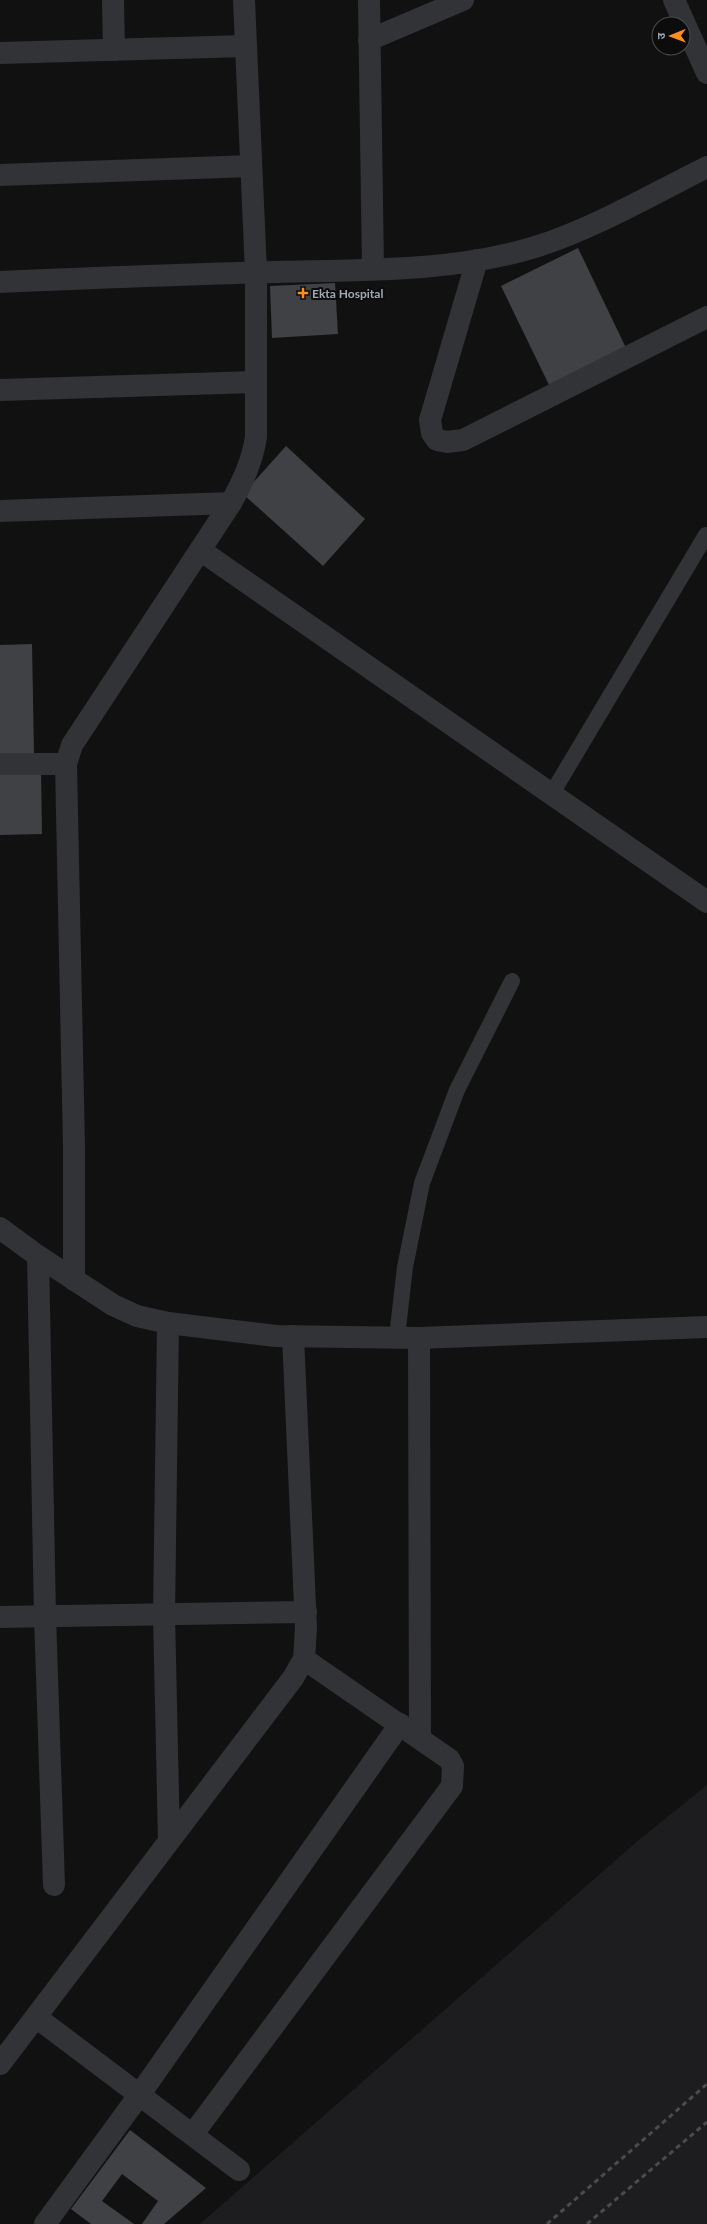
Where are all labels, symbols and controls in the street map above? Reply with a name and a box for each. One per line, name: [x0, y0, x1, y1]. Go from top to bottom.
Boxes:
north arrow: [651, 16, 691, 56]
text: उ: [654, 32, 667, 40]
place label: Ekta Hospital: [312, 286, 383, 301]
marker: Ekta Hospital: [297, 287, 309, 299]

